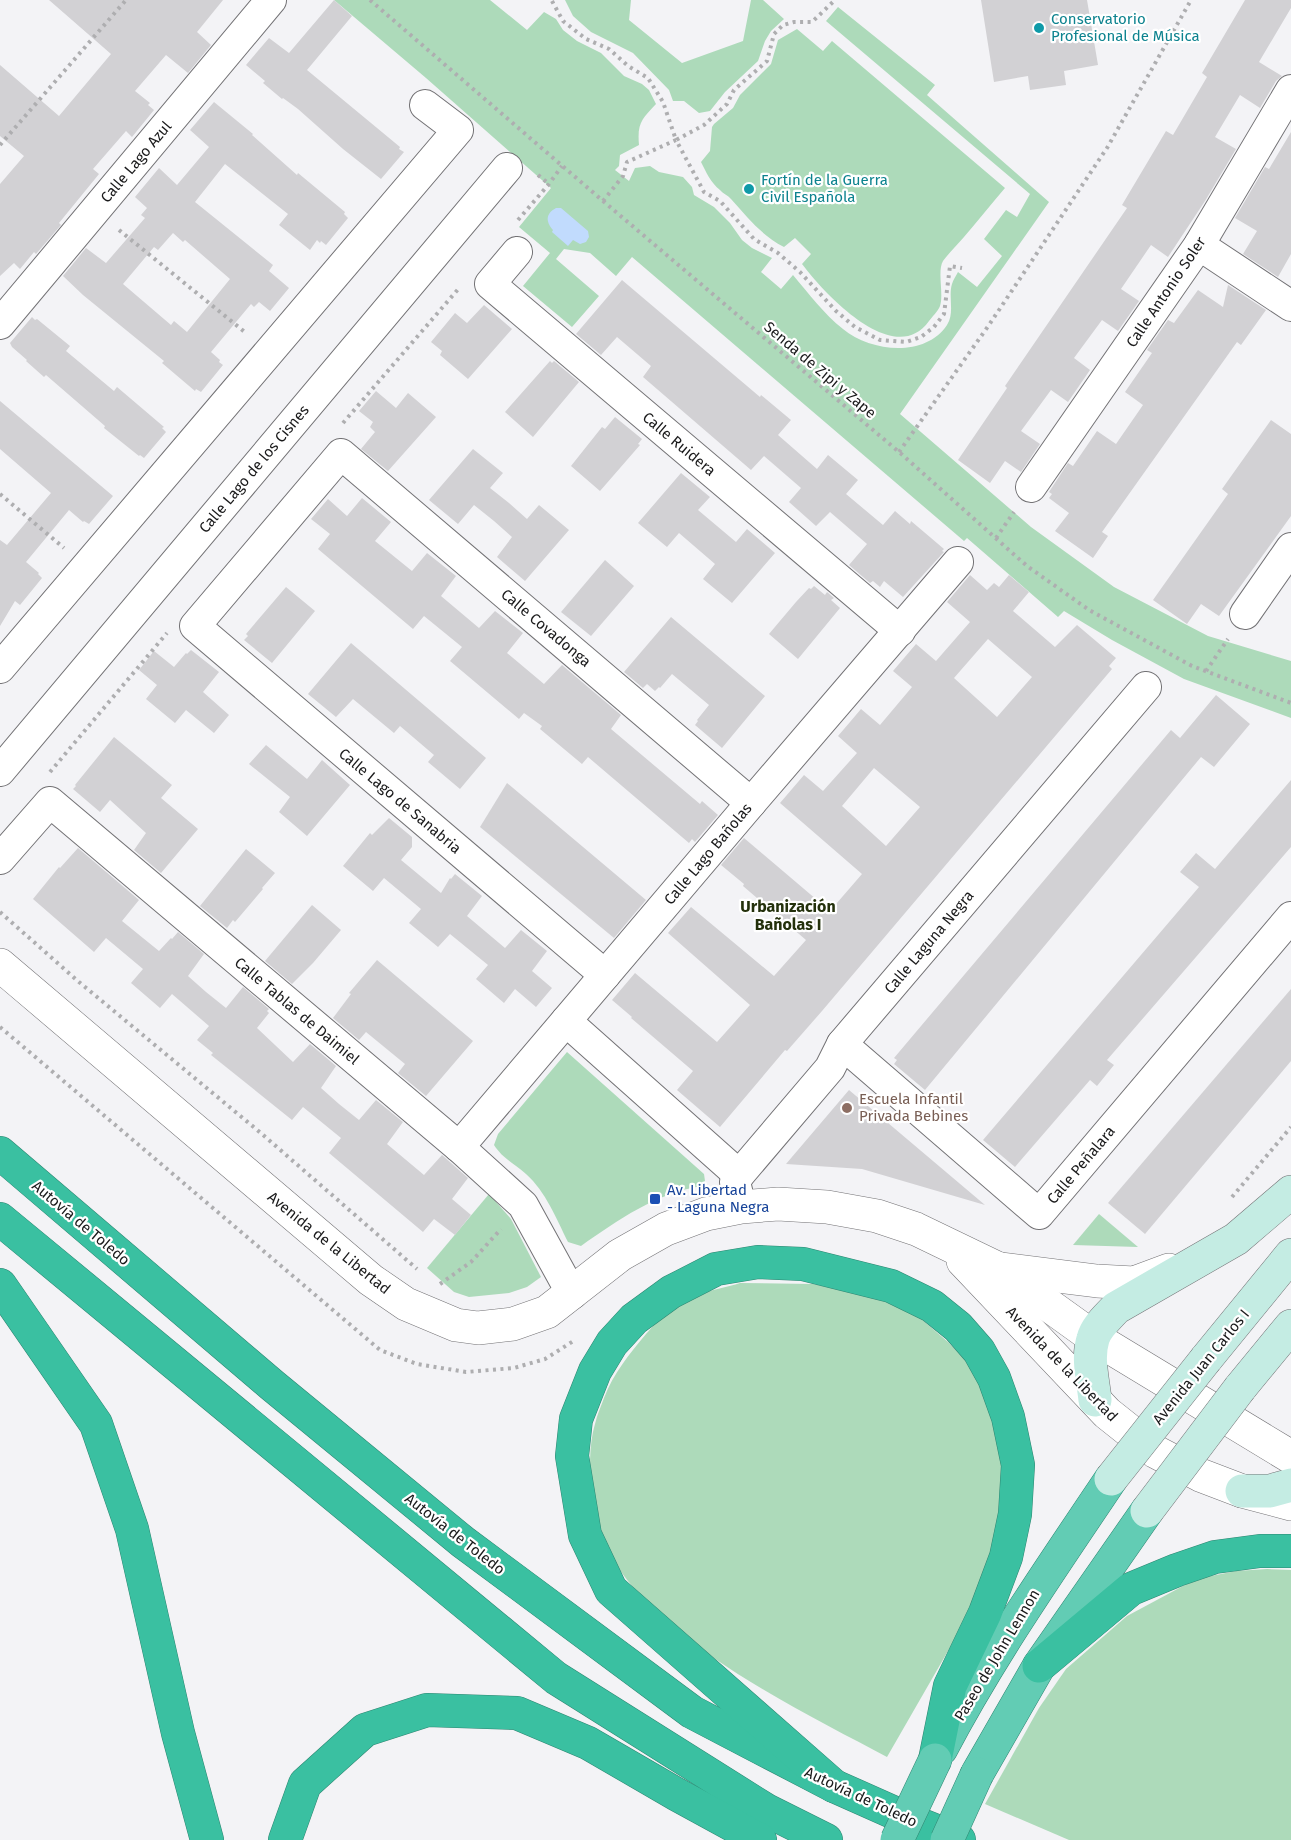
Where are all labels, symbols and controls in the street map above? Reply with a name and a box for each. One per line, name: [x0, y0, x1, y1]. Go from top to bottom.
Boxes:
place label: Conservatorio Profesional de Música: [1051, 10, 1200, 45]
marker: Conservatorio Profesional de Música: [1032, 21, 1046, 35]
street label: Calle Lago Azul: [97, 117, 176, 206]
place label: Fortín de la Guerra Civil Española: [761, 171, 888, 206]
marker: Fortín de la Guerra Civil Española: [742, 182, 756, 196]
street label: Calle Antonio Soler: [1122, 233, 1210, 351]
street label: Senda de Zipi y Zape: [760, 318, 880, 422]
street label: Calle Lago de los Cisnes: [195, 401, 313, 537]
street label: Calle Ruidera: [639, 408, 719, 480]
street label: Calle Covadonga: [498, 585, 594, 671]
street label: Calle Lago de Sanabria: [335, 745, 465, 857]
street label: Calle Lago Bañolas: [660, 800, 756, 908]
street label: Calle Laguna Negra: [881, 887, 977, 997]
district label: Urbanización Bañolas I: [740, 897, 836, 934]
street label: Calle Tablas de Daimiel: [231, 954, 363, 1069]
place label: Escuela Infantil Privada Bebines: [859, 1090, 968, 1125]
marker: Escuela Infantil Privada Bebines: [840, 1101, 854, 1115]
street label: Calle Peñalara: [1043, 1122, 1119, 1208]
street label: Autovía de Toledo: [28, 1177, 134, 1269]
place label: Av. Libertad - Laguna Negra: [667, 1181, 769, 1216]
street label: Avenida de la Libertad: [264, 1188, 394, 1298]
marker: Av. Libertad - Laguna Negra: [648, 1192, 662, 1206]
street label: Avenida de la Libertad: [1002, 1303, 1122, 1425]
street label: Avenida Juan Carlos I: [1149, 1306, 1253, 1428]
street label: Autovía de Toledo: [401, 1489, 509, 1579]
street label: Paseo de John Lennon: [951, 1586, 1043, 1724]
street label: Autovía de Toledo: [802, 1763, 920, 1831]

